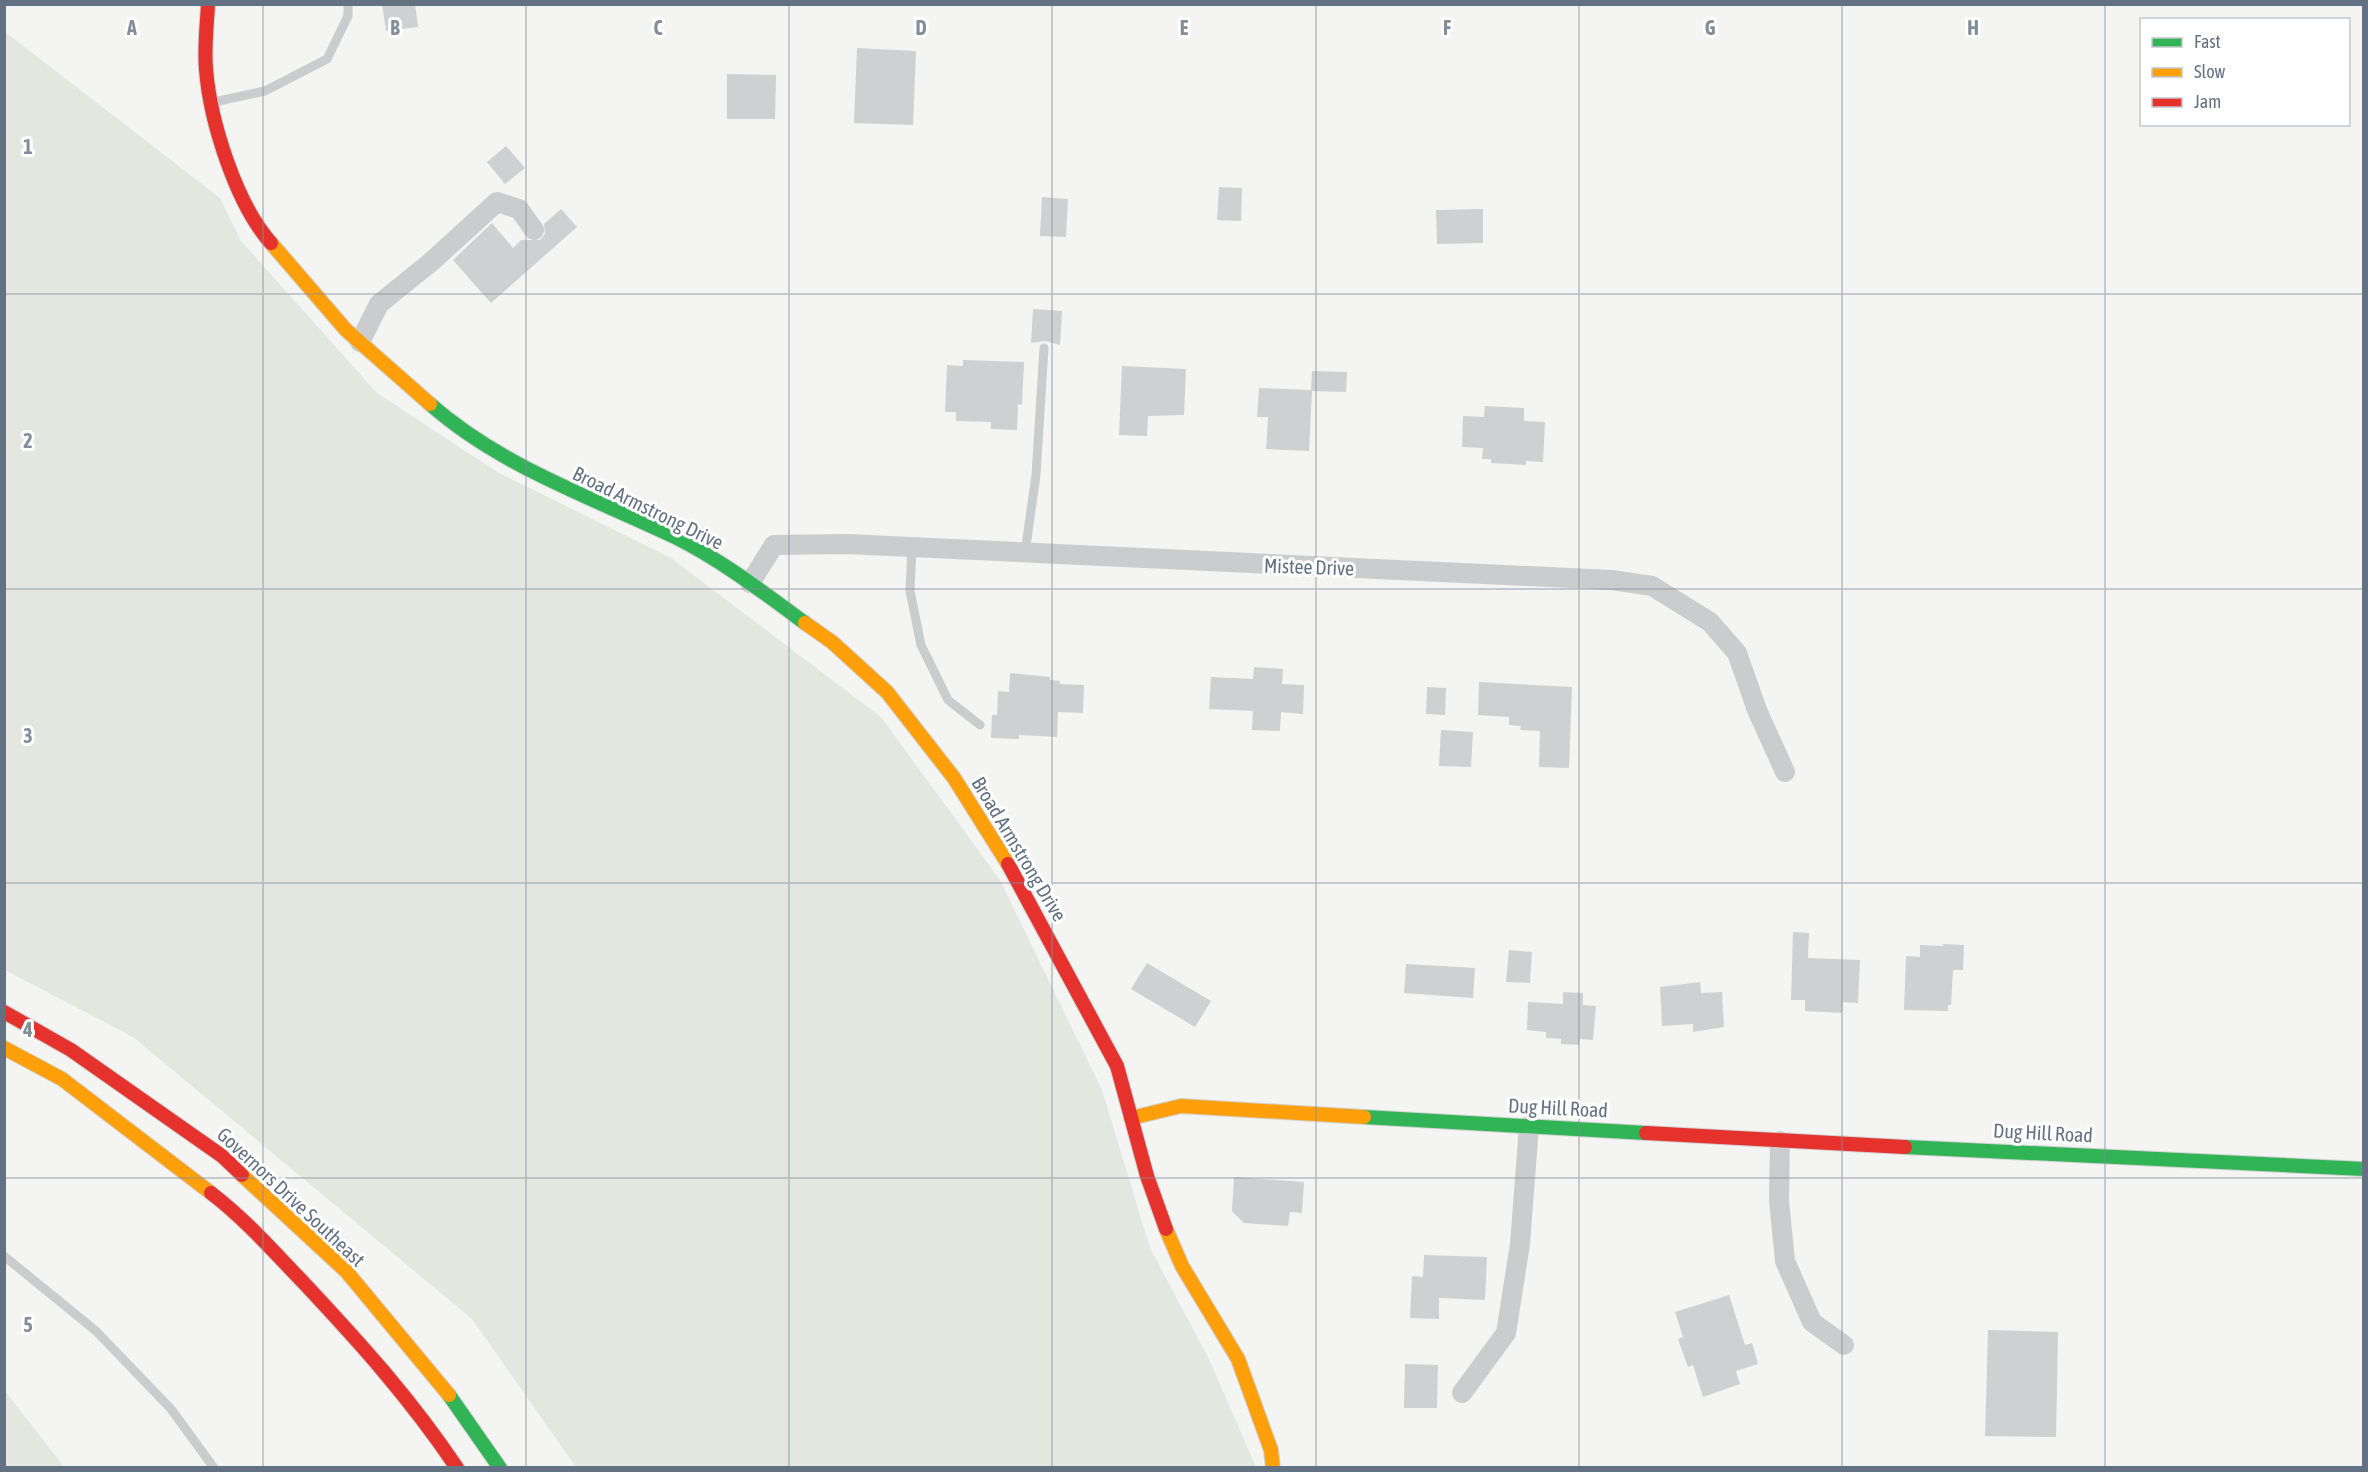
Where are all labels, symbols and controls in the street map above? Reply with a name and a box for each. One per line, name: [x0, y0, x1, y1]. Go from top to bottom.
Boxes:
text: A: [126, 16, 137, 39]
text: B: [390, 16, 400, 39]
text: C: [654, 16, 663, 39]
text: D: [915, 16, 927, 39]
text: E: [1180, 16, 1189, 39]
text: F: [1443, 16, 1451, 39]
text: G: [1705, 16, 1716, 39]
text: H: [1967, 16, 1979, 39]
legend: [2140, 18, 2350, 126]
text: Fast: [2194, 31, 2221, 52]
text: Slow: [2194, 61, 2225, 82]
text: Jam: [2194, 91, 2221, 112]
text: 1: [23, 135, 33, 158]
text: 2: [23, 429, 33, 452]
street label: Broad Armstrong Drive: [569, 461, 727, 554]
street label: Mistee Drive: [1264, 553, 1355, 580]
text: 3: [23, 724, 33, 747]
street label: Broad Armstrong Drive: [967, 772, 1072, 925]
text: 4: [22, 1018, 33, 1041]
street label: Dug Hill Road: [1508, 1093, 1609, 1122]
street label: Dug Hill Road: [1993, 1118, 2094, 1147]
street label: Governors Drive Southeast: [213, 1122, 370, 1271]
text: 5: [23, 1313, 33, 1336]

